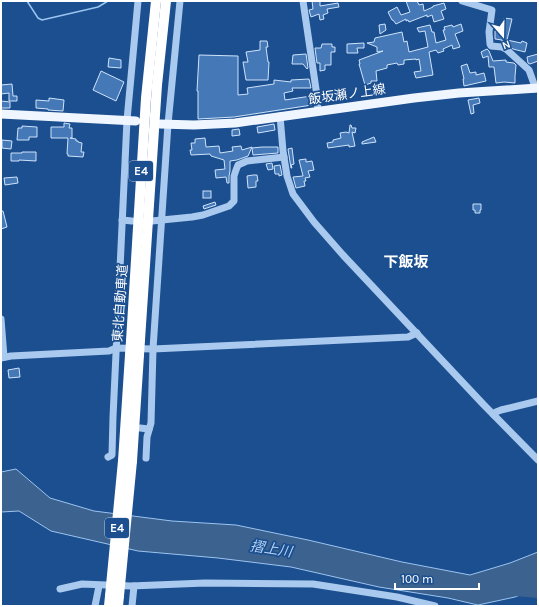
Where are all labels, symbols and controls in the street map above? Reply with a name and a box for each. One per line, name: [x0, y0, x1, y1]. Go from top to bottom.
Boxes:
north arrow: [483, 16, 523, 56]
text: N: [500, 37, 512, 52]
street label: 飯坂瀬ノ上線: [307, 81, 387, 107]
road number: E4: [129, 161, 153, 181]
district label: 下飯坂: [383, 253, 429, 271]
street label: 東北自動車道: [110, 264, 130, 342]
road number: E4: [105, 518, 129, 538]
water label: 摺上川: [249, 537, 295, 561]
scale bar: [395, 565, 479, 591]
text: 100 m: [401, 572, 433, 586]

